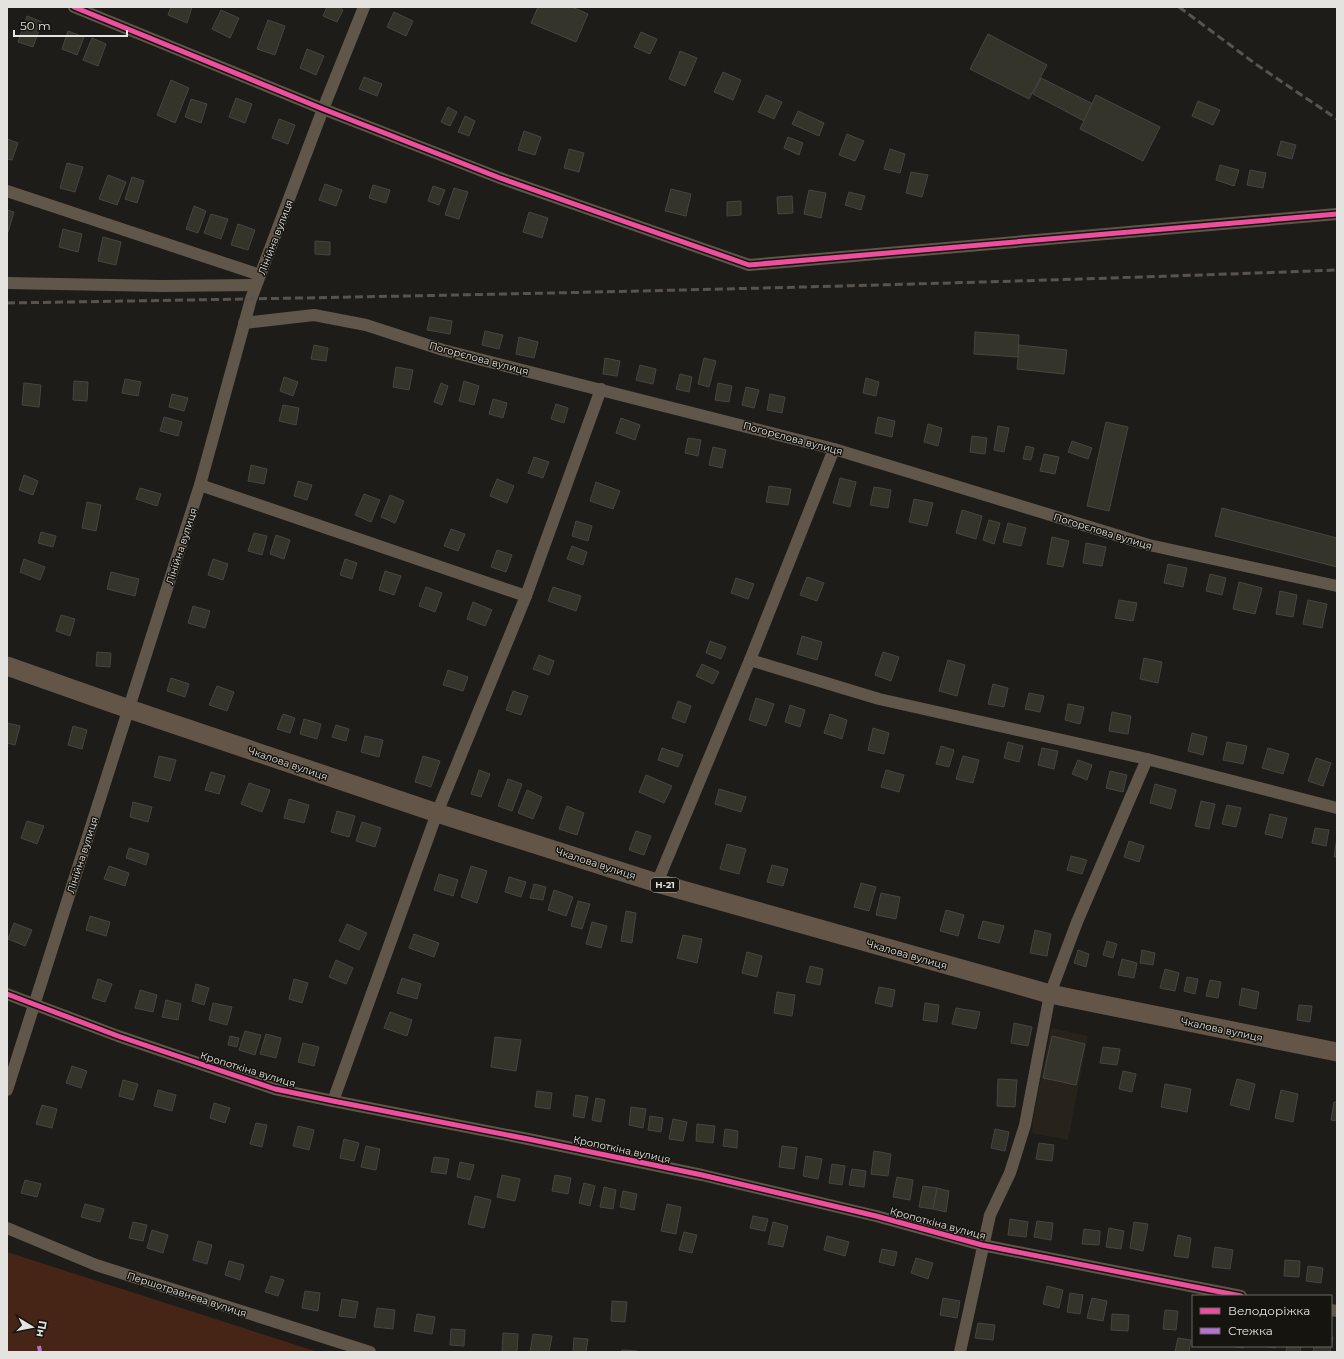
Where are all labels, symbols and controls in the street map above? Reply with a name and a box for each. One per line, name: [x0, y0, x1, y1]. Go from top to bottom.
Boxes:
scale bar: [14, 12, 127, 38]
text: 50 m: [20, 18, 51, 33]
street label: Лінійна вулиця: [255, 198, 296, 277]
street label: Погорєлова вулиця: [428, 339, 530, 378]
street label: Погорєлова вулиця: [742, 419, 844, 458]
street label: Лінійна вулиця: [163, 506, 200, 586]
street label: Погорєлова вулиця: [1052, 510, 1154, 553]
street label: Чкалова вулиця: [246, 744, 329, 783]
street label: Лінійна вулиця: [64, 815, 101, 895]
street label: Чкалова вулиця: [554, 844, 638, 883]
road number: Н-21: [651, 878, 679, 892]
street label: Чкалова вулиця: [865, 937, 949, 972]
street label: Чкалова вулиця: [1180, 1014, 1264, 1045]
street label: Кропоткіна вулиця: [199, 1049, 297, 1090]
street label: Кропоткіна вулиця: [572, 1133, 672, 1166]
street label: Кропоткіна вулиця: [888, 1204, 987, 1243]
street label: Першотравнева вулиця: [125, 1269, 248, 1320]
legend: [1192, 1295, 1332, 1347]
text: Велодоріжка: [1228, 1303, 1310, 1318]
north arrow: [12, 1307, 52, 1347]
text: Пн: [34, 1319, 50, 1338]
text: Стежка: [1228, 1323, 1273, 1338]

